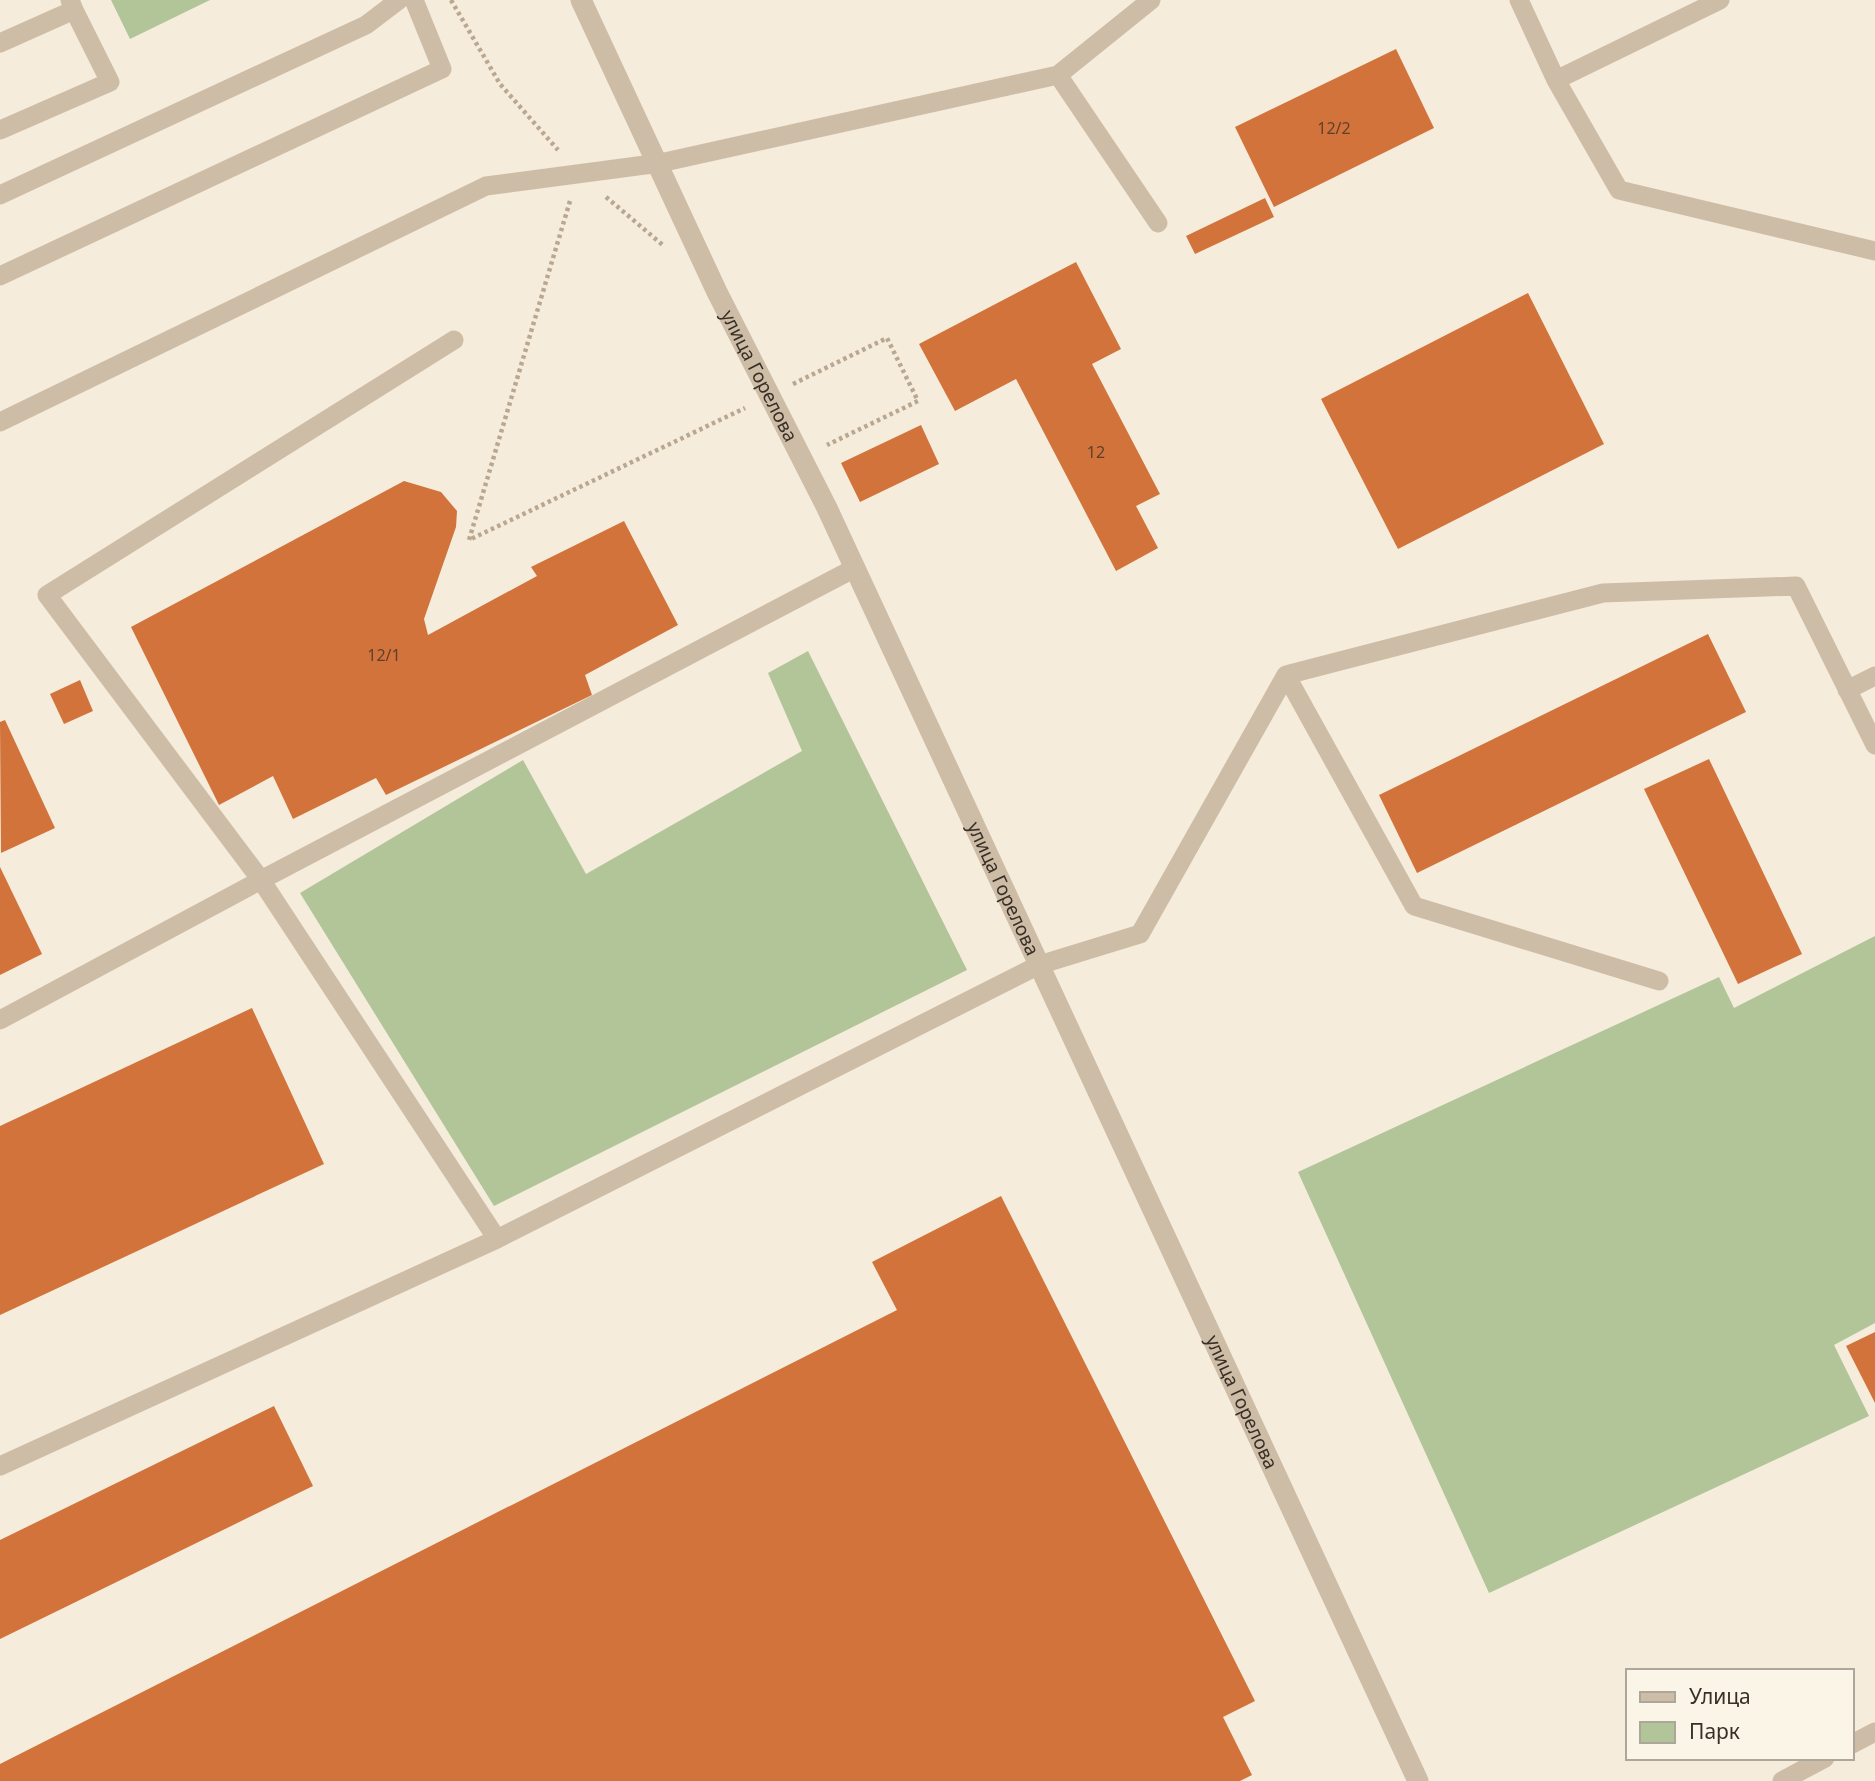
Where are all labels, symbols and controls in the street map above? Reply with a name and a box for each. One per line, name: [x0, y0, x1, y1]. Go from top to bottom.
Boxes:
house number: 12/2: [1317, 117, 1351, 139]
street label: улица Горелова: [715, 305, 804, 446]
house number: 12: [1087, 441, 1105, 463]
house number: 12/1: [367, 644, 401, 666]
street label: улица Горелова: [961, 817, 1046, 960]
street label: улица Горелова: [1200, 1331, 1284, 1473]
legend: [1626, 1669, 1854, 1760]
text: Улица: [1689, 1682, 1751, 1710]
text: Парк: [1689, 1717, 1740, 1745]

